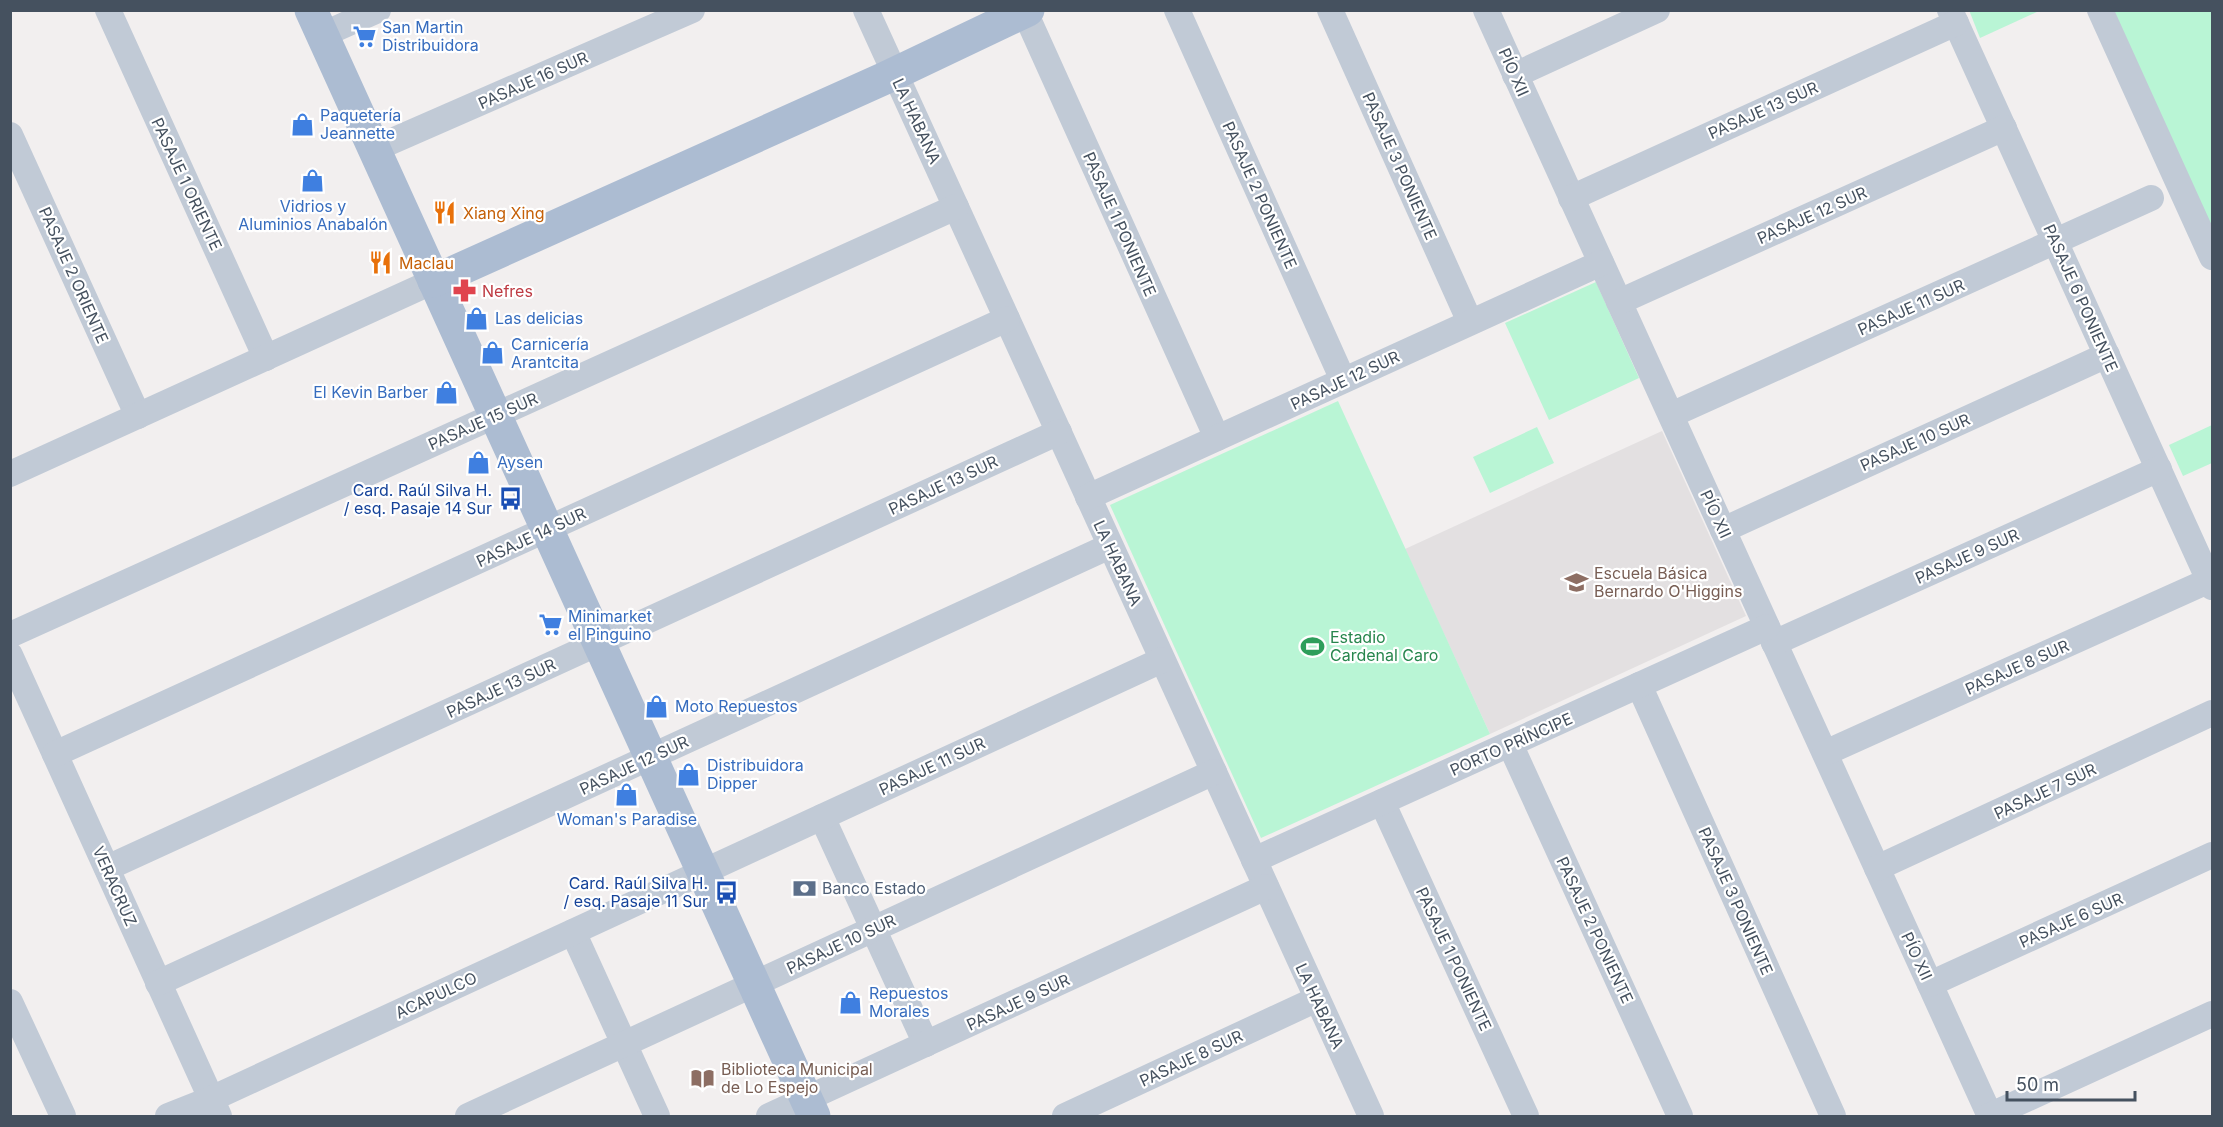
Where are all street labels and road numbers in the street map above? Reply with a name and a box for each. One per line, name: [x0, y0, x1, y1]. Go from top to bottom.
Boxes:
street label: PÍO XII: [1495, 45, 1533, 99]
street label: PASAJE 16 SUR: [475, 47, 591, 113]
street label: LA HABANA: [888, 75, 946, 167]
street label: PASAJE 13 SUR: [1705, 77, 1821, 143]
street label: PASAJE 3 PONIENTE: [1358, 89, 1442, 243]
street label: PASAJE 1 ORIENTE: [147, 114, 227, 254]
street label: PASAJE 2 PONIENTE: [1218, 118, 1302, 272]
street label: PASAJE 1 PONIENTE: [1079, 149, 1161, 299]
street label: PASAJE 12 SUR: [1754, 182, 1870, 248]
street label: PASAJE 2 ORIENTE: [35, 204, 113, 346]
street label: PASAJE 6 PONIENTE: [2039, 221, 2123, 375]
street label: PASAJE 11 SUR: [1855, 275, 1967, 339]
street label: PASAJE 12 SUR: [1287, 346, 1403, 414]
street label: PASAJE 15 SUR: [425, 388, 541, 454]
street label: PASAJE 10 SUR: [1857, 409, 1973, 475]
street label: PASAJE 13 SUR: [885, 451, 1001, 519]
street label: PÍO XII: [1696, 487, 1736, 541]
street label: PASAJE 14 SUR: [473, 503, 589, 571]
street label: LA HABANA: [1089, 517, 1147, 609]
street label: PASAJE 9 SUR: [1912, 524, 2022, 588]
street label: PASAJE 8 SUR: [1962, 635, 2072, 699]
street label: PASAJE 13 SUR: [443, 654, 559, 722]
street label: PORTO PRÍNCIPE: [1447, 708, 1575, 780]
street label: PASAJE 12 SUR: [576, 731, 692, 799]
street label: PASAJE 11 SUR: [876, 733, 988, 799]
street label: PASAJE 7 SUR: [1991, 759, 2099, 823]
street label: PASAJE 3 PONIENTE: [1694, 824, 1778, 978]
street label: VERACRUZ: [88, 843, 142, 929]
street label: PASAJE 2 PONIENTE: [1552, 854, 1638, 1006]
street label: PASAJE 1 PONIENTE: [1412, 884, 1496, 1034]
street label: PASAJE 6 SUR: [2016, 888, 2126, 952]
street label: PASAJE 10 SUR: [783, 910, 899, 978]
street label: PÍO XII: [1897, 929, 1937, 983]
street label: LA HABANA: [1291, 960, 1349, 1052]
street label: ACAPULCO: [392, 967, 480, 1023]
street label: PASAJE 9 SUR: [963, 969, 1073, 1035]
street label: PASAJE 8 SUR: [1136, 1025, 1246, 1091]

